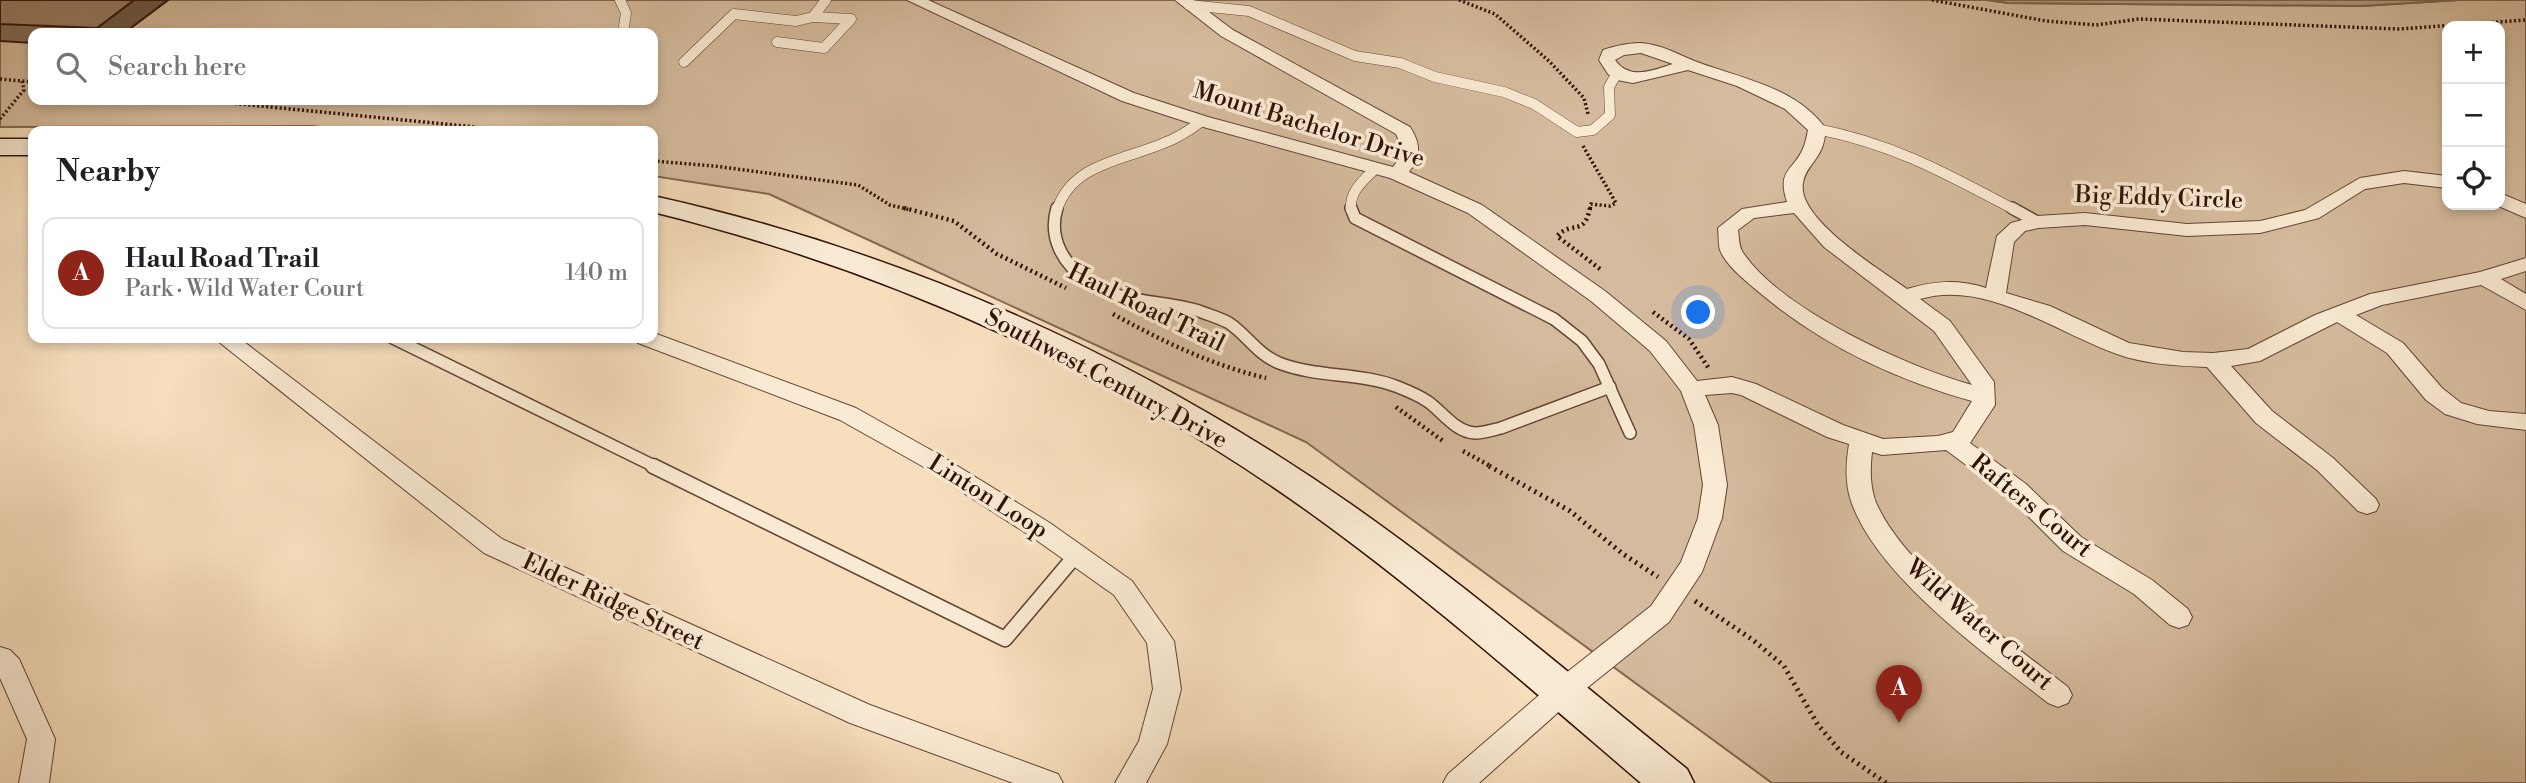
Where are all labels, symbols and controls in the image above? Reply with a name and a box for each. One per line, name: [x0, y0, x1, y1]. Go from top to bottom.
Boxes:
map controls: [2442, 21, 2505, 210]
button: +: [2442, 21, 2505, 84]
search box: [28, 28, 658, 105]
icon: search: [52, 48, 90, 86]
text: Search here: [108, 51, 247, 83]
street label: Mount Bachelor Drive: [1190, 75, 1428, 175]
button: −: [2442, 84, 2505, 147]
button: locate: [2442, 147, 2505, 210]
text: Nearby: [56, 153, 160, 191]
street label: Big Eddy Circle: [2073, 180, 2244, 216]
text: Haul Road Trail: [125, 243, 320, 275]
street label: Haul Road Trail: [1063, 257, 1229, 359]
text: A: [73, 259, 89, 287]
text: 140 m: [565, 259, 628, 287]
text: Park · Wild Water Court: [125, 275, 364, 303]
your location: [1681, 295, 1715, 329]
street label: Southwest Century Drive: [979, 302, 1233, 456]
street label: Linton Loop: [922, 448, 1054, 546]
street label: Rafters Court: [1964, 448, 2098, 565]
street label: Elder Ridge Street: [517, 547, 709, 657]
street label: Wild Water Court: [1898, 552, 2059, 698]
pin: A: [1876, 665, 1922, 723]

